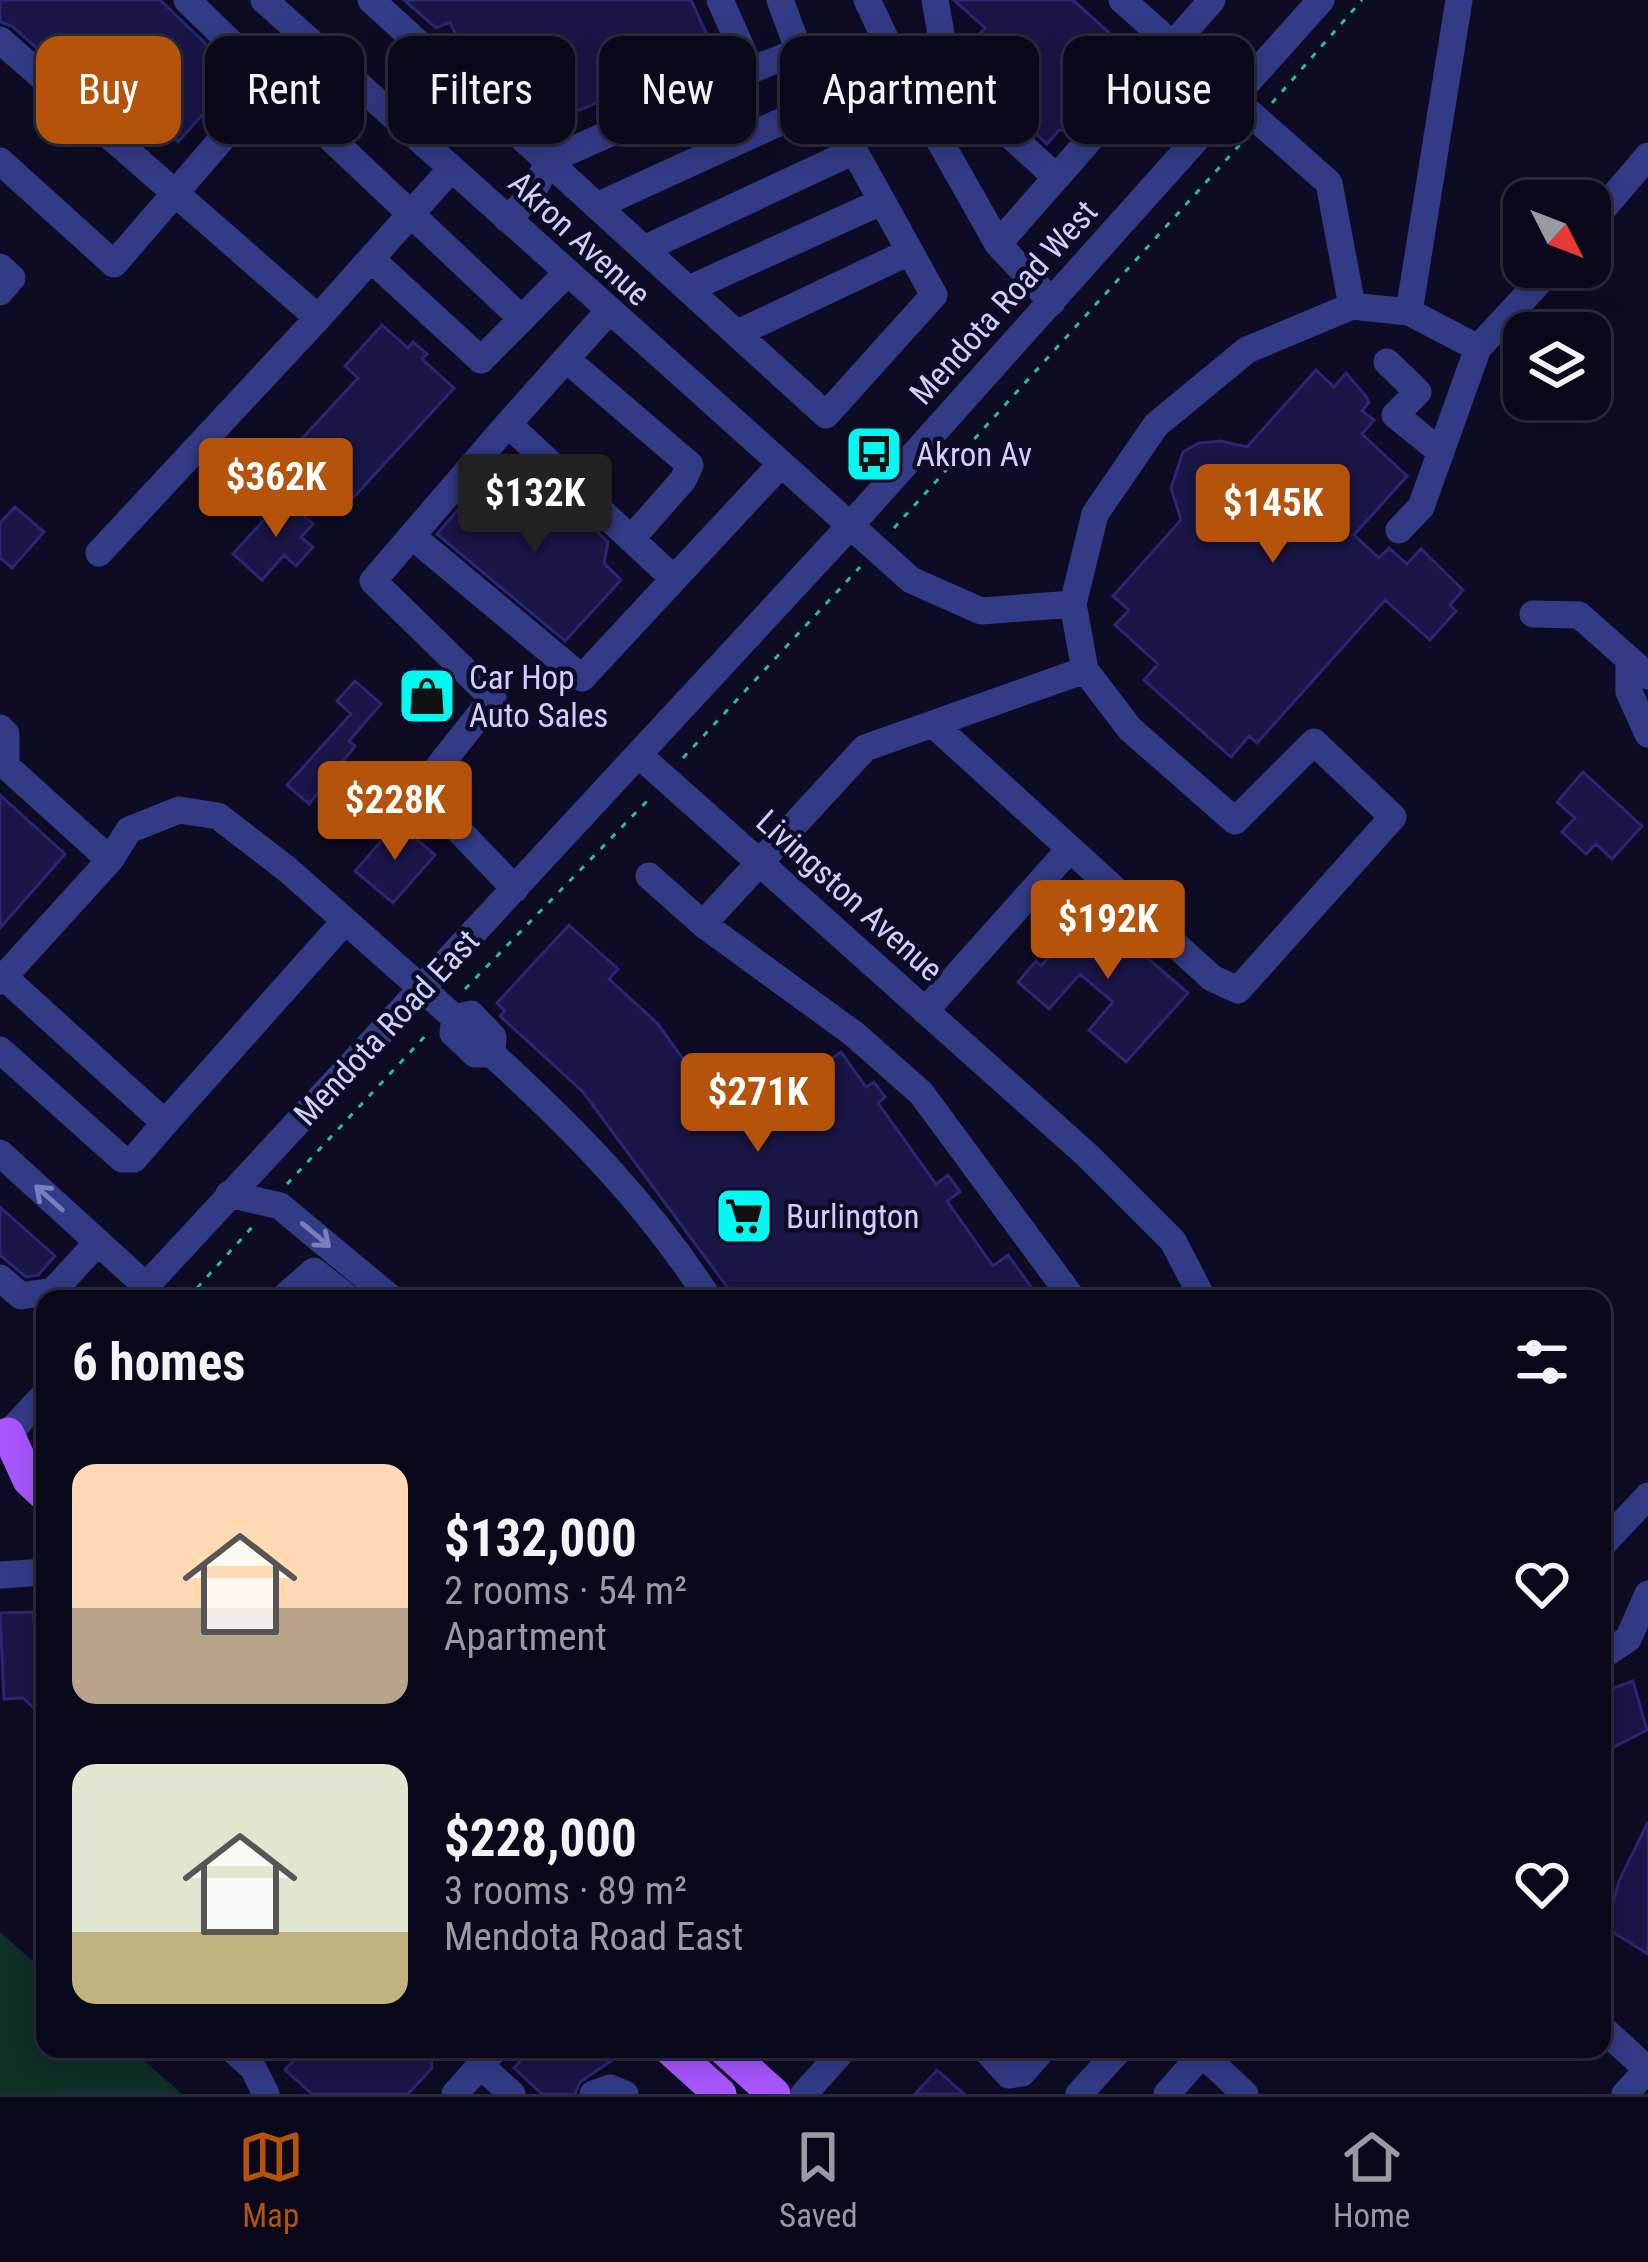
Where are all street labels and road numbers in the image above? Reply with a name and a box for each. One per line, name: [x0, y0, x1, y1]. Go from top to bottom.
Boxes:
street label: Akron Avenue: [501, 163, 658, 314]
street label: Mendota Road West: [901, 192, 1105, 412]
street label: Livingston Avenue: [749, 802, 951, 989]
street label: Mendota Road East: [286, 921, 487, 1133]

